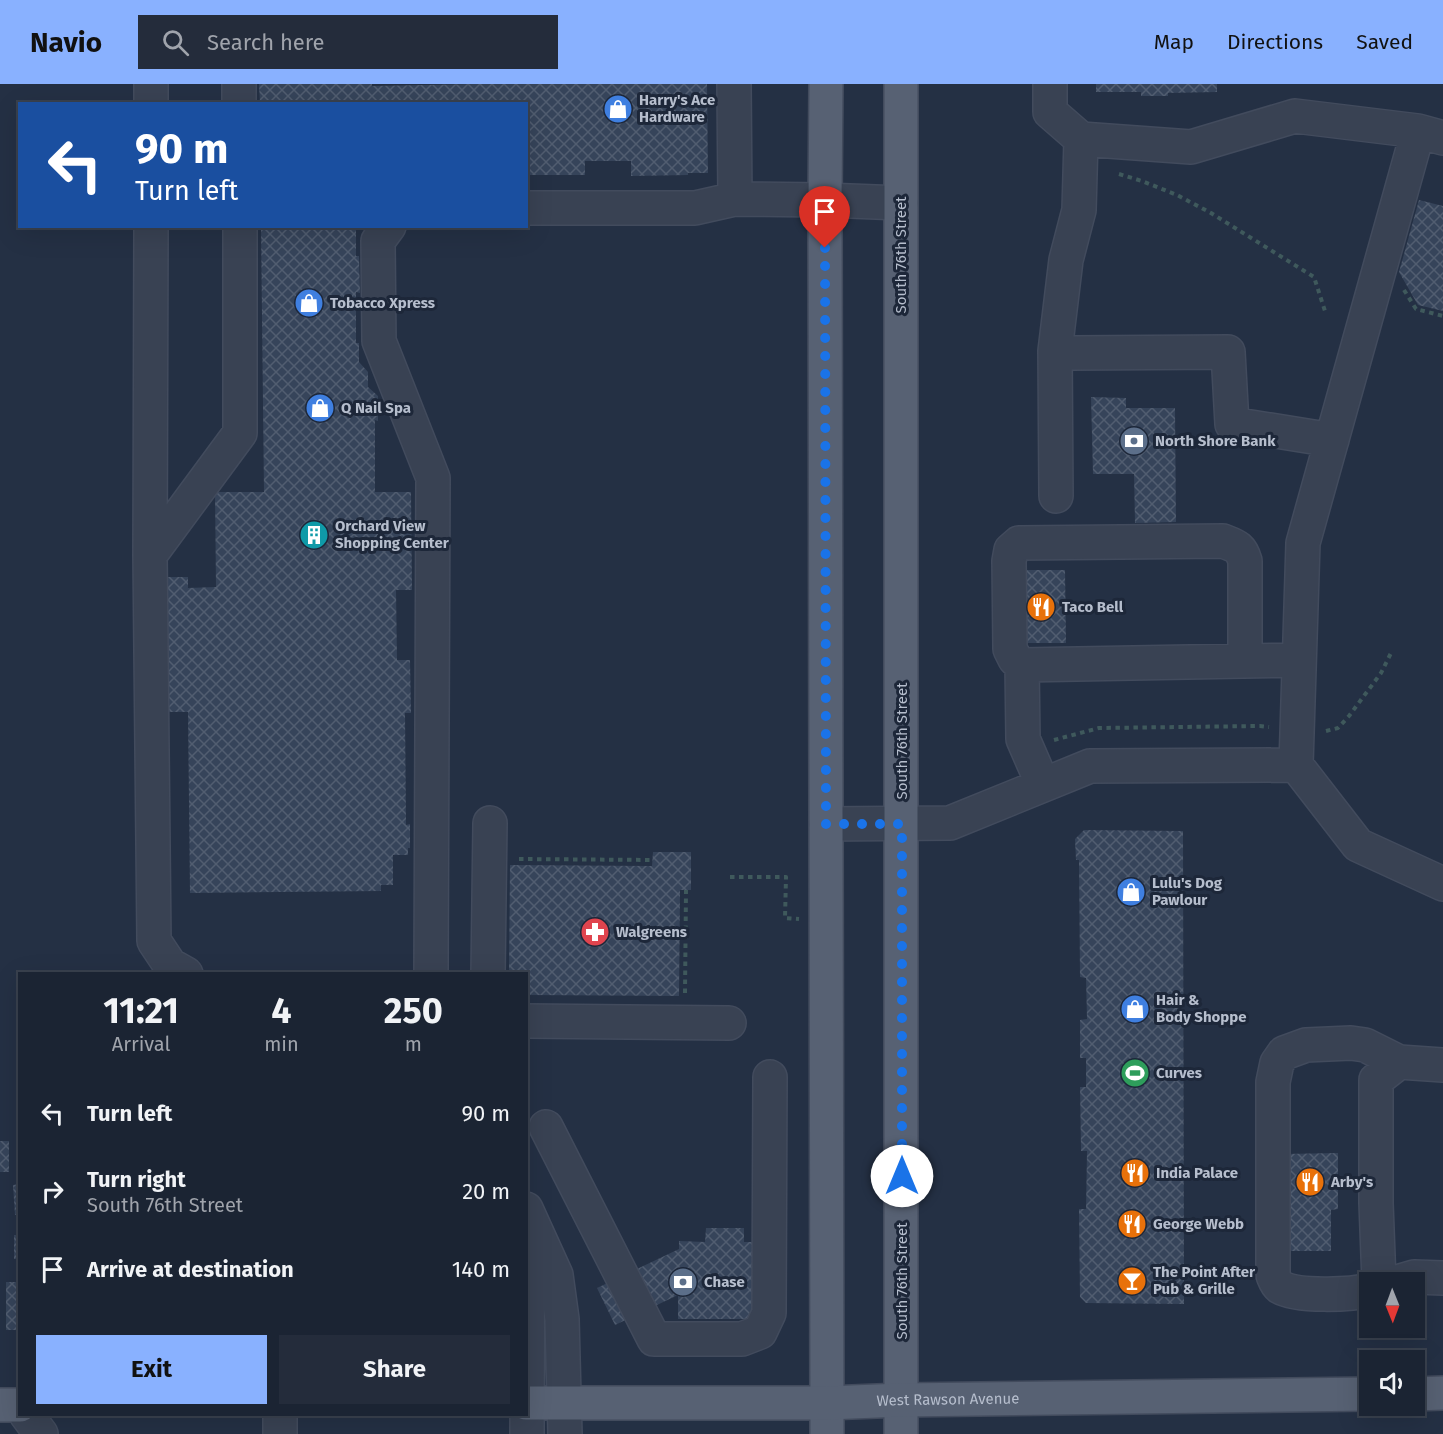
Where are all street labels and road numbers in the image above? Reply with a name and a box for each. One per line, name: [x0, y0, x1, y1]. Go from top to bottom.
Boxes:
street label: South 76th Street: [892, 196, 910, 314]
street label: South 76th Street: [893, 682, 911, 800]
street label: South 76th Street: [893, 1222, 911, 1340]
street label: West Rawson Avenue: [876, 1389, 1020, 1410]

